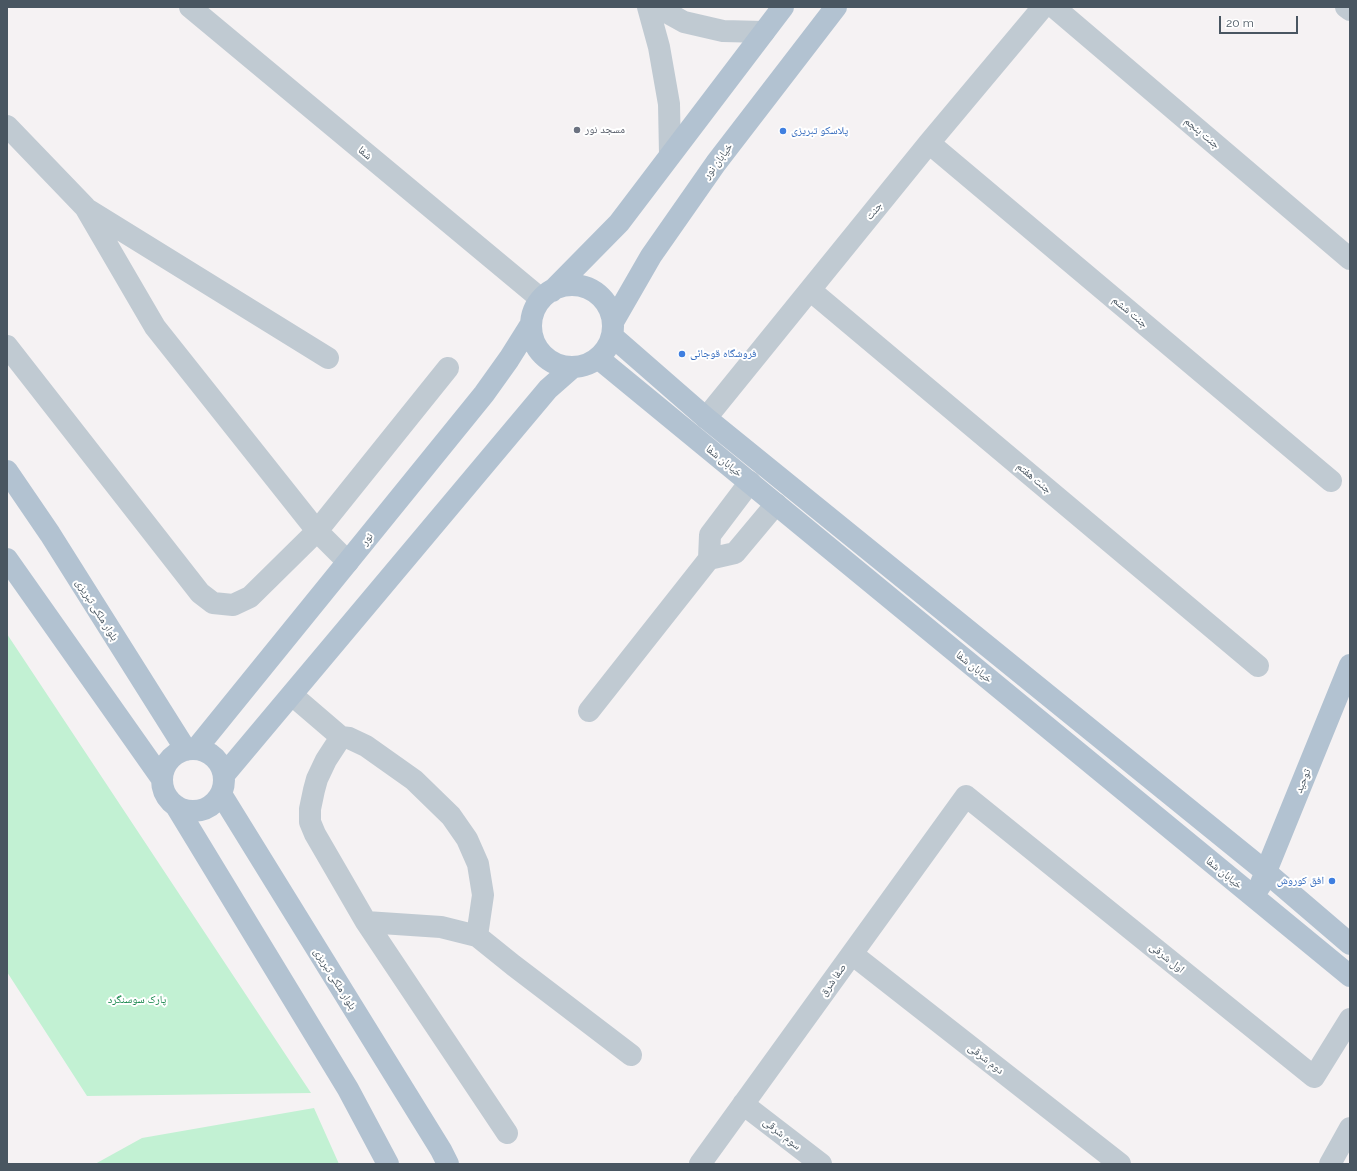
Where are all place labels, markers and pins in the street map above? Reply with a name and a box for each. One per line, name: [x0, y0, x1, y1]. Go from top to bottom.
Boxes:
place label: مسجد نور: [585, 123, 625, 137]
place label: پلاسکو تبریزی: [791, 124, 848, 138]
marker: مسجد نور: [572, 125, 582, 135]
marker: پلاسکو تبریزی: [778, 126, 788, 136]
place label: فروشگاه قوجائی: [690, 347, 757, 361]
marker: فروشگاه قوجائی: [677, 349, 687, 359]
place label: افق کوروش: [1277, 874, 1324, 888]
marker: افق کوروش: [1327, 876, 1337, 886]

